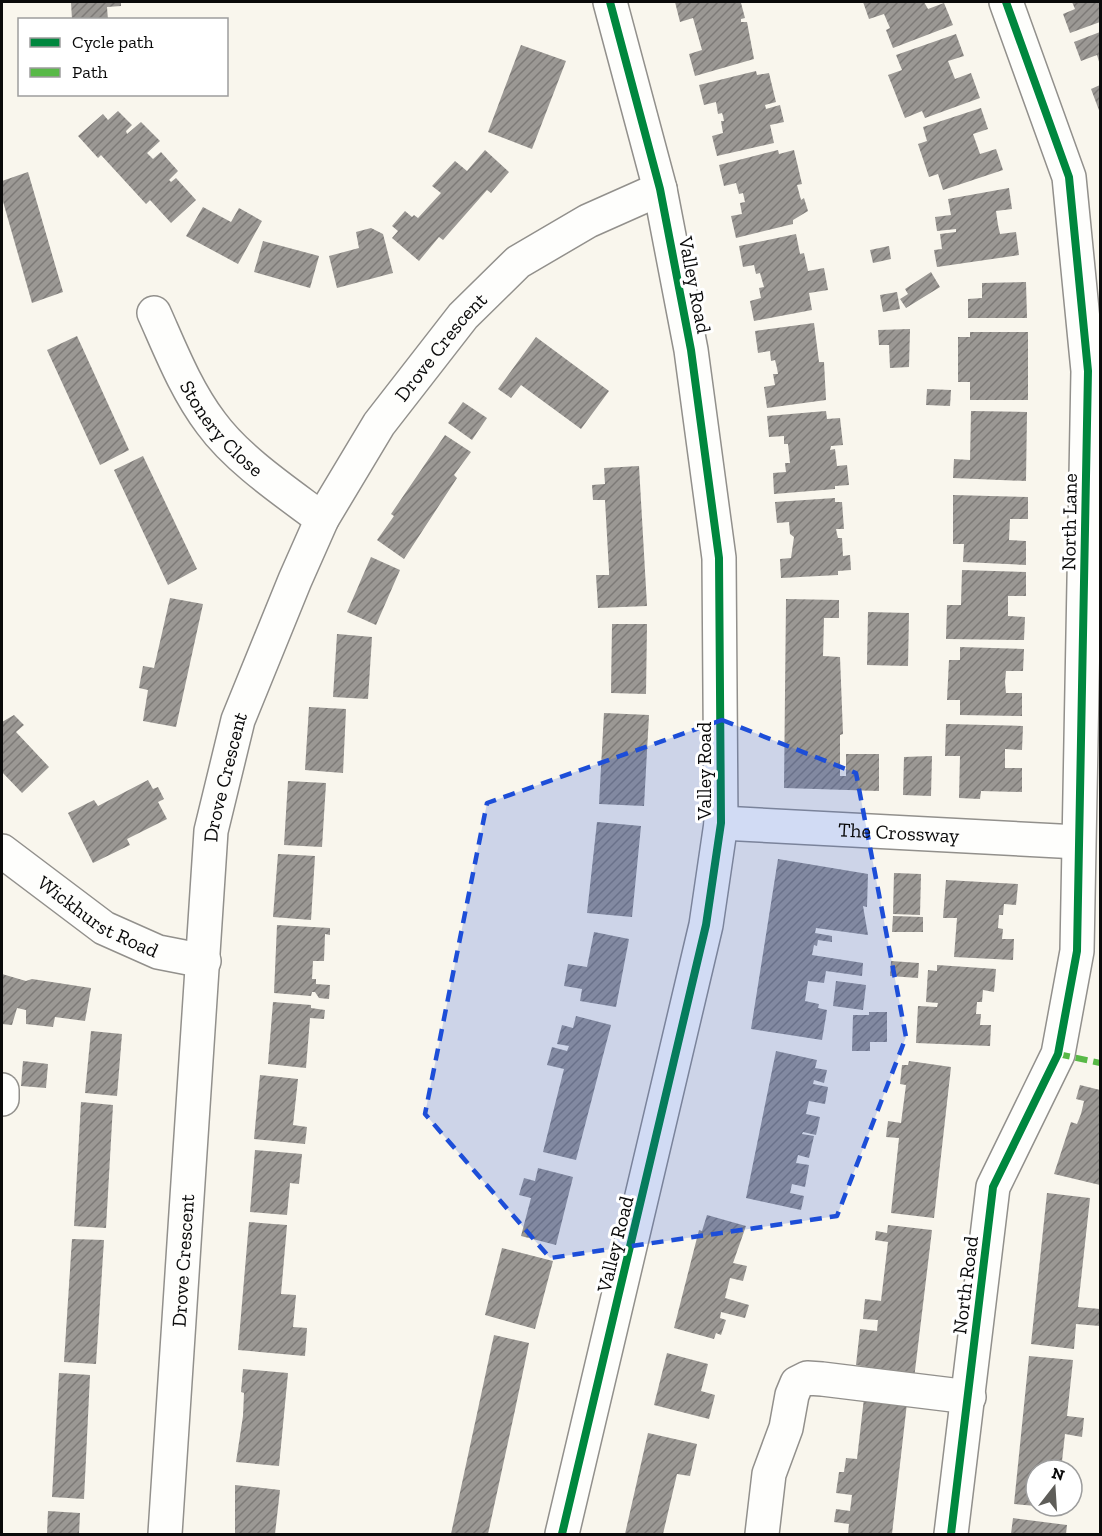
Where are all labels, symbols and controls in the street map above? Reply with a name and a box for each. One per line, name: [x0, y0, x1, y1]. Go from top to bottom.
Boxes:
legend: [18, 18, 228, 96]
text: Cycle path: [72, 31, 154, 53]
text: Path: [72, 61, 108, 83]
street label: Valley Road: [674, 233, 716, 336]
street label: Drove Crescent: [389, 287, 492, 406]
street label: Stonery Close: [175, 376, 268, 482]
street label: North Lane: [1056, 473, 1082, 571]
street label: Drove Crescent: [198, 708, 252, 843]
street label: Valley Road: [692, 722, 716, 821]
street label: The Crossway: [837, 817, 961, 848]
street label: Wickhurst Road: [33, 870, 162, 963]
street label: Drove Crescent: [167, 1193, 199, 1328]
street label: Valley Road: [591, 1193, 639, 1296]
street label: North Road: [947, 1234, 983, 1336]
north arrow: [1024, 1458, 1084, 1518]
text: N: [1050, 1463, 1067, 1485]

